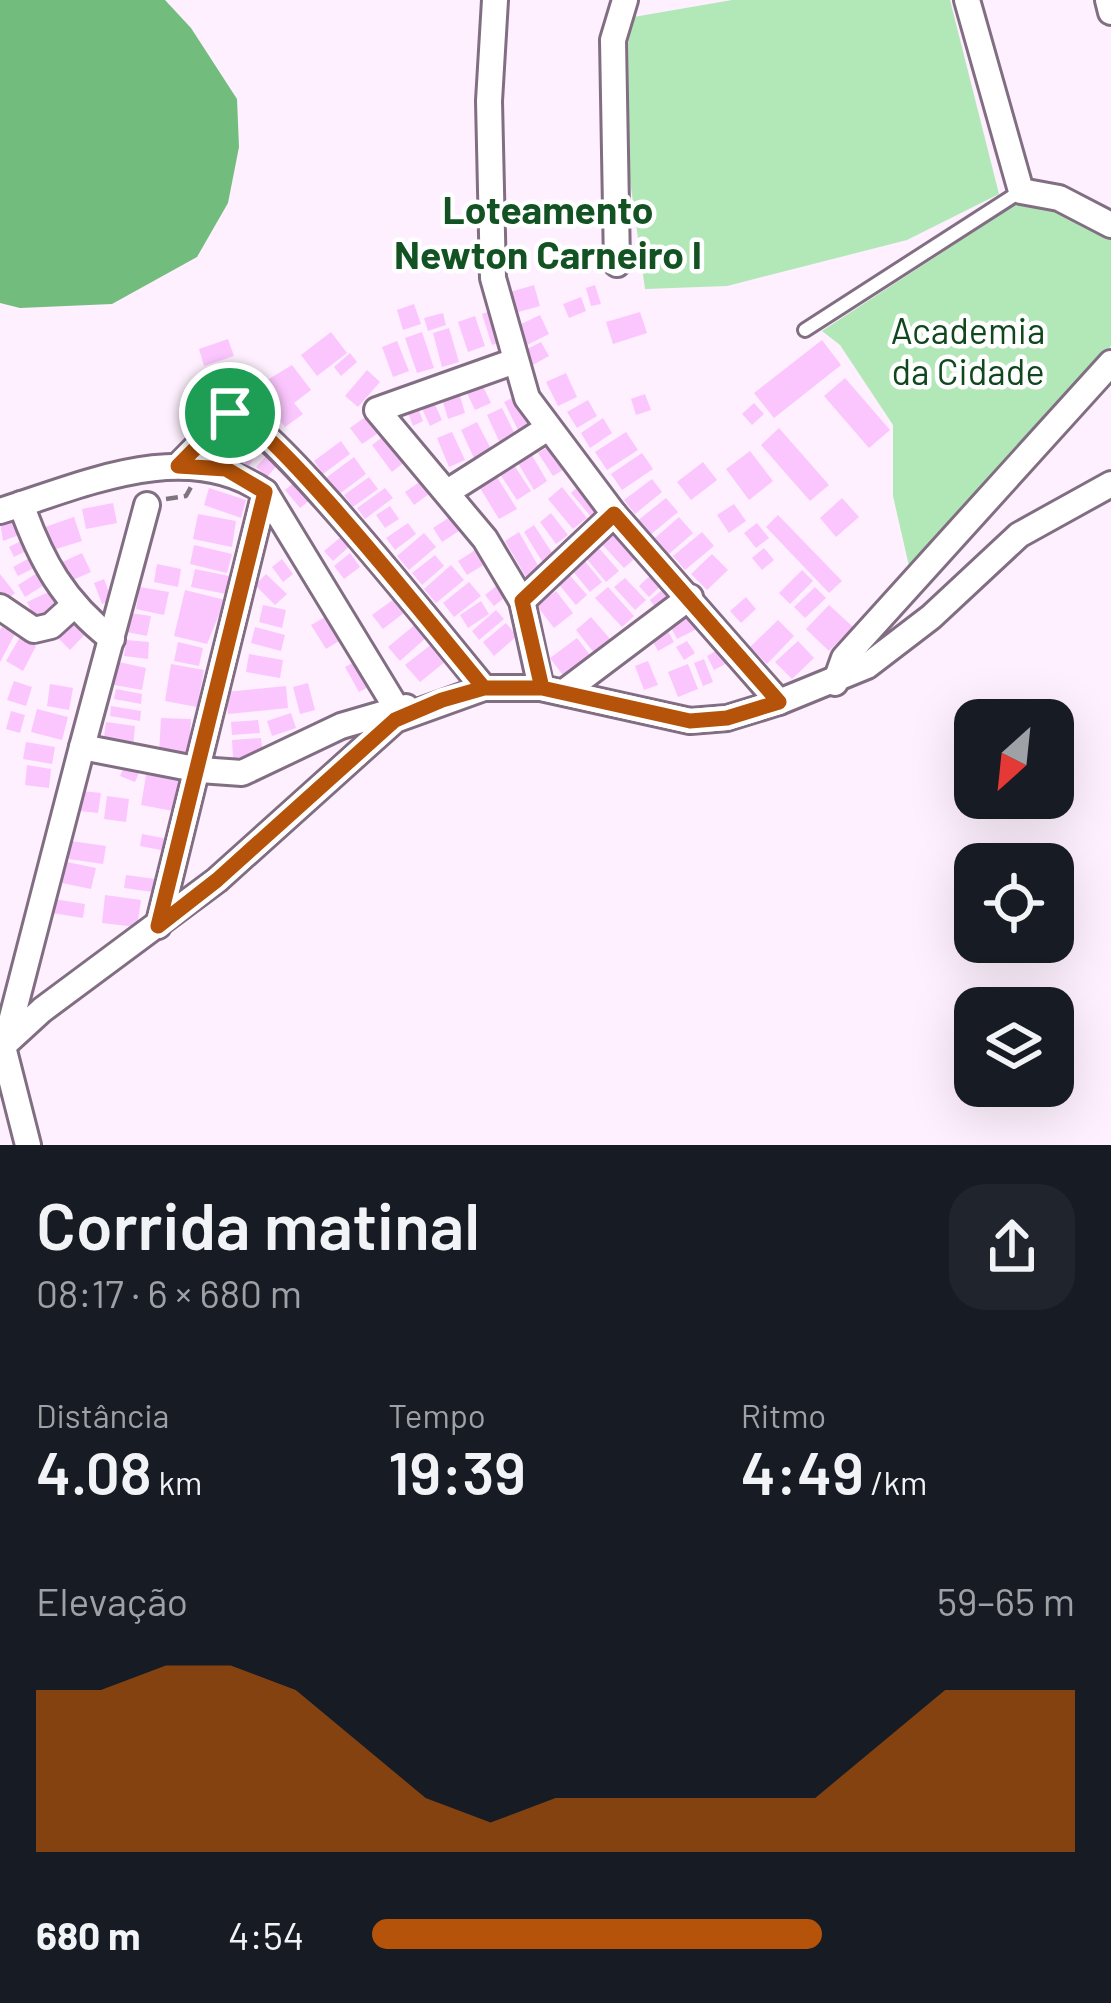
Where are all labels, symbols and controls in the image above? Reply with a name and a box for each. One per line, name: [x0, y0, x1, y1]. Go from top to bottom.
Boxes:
district label: Loteamento Newton Carneiro I: [394, 185, 702, 277]
park label: Academia da Cidade: [891, 308, 1045, 392]
pin: [179, 362, 281, 464]
icon: arrive: [197, 380, 263, 446]
north arrow: [954, 699, 1074, 819]
map controls: [954, 699, 1074, 1107]
button: locate: [954, 843, 1074, 963]
button: layers: [954, 987, 1074, 1107]
text: Corrida matinal: [36, 1184, 480, 1263]
button: share: [949, 1184, 1075, 1310]
text: 08:17 · 6 × 680 m: [36, 1269, 302, 1316]
text: Distância: [36, 1395, 170, 1435]
text: Tempo: [388, 1395, 486, 1435]
text: Ritmo: [741, 1395, 826, 1435]
text: 4.08: [36, 1435, 152, 1507]
text: 19:39: [388, 1435, 526, 1507]
text: 4:49: [741, 1435, 864, 1507]
text: km: [152, 1462, 202, 1502]
text: /km: [864, 1462, 927, 1502]
text: Elevação: [36, 1577, 188, 1624]
text: 59–65 m: [937, 1577, 1075, 1624]
text: 680 m: [36, 1911, 141, 1958]
text: 4:54: [228, 1911, 304, 1958]

